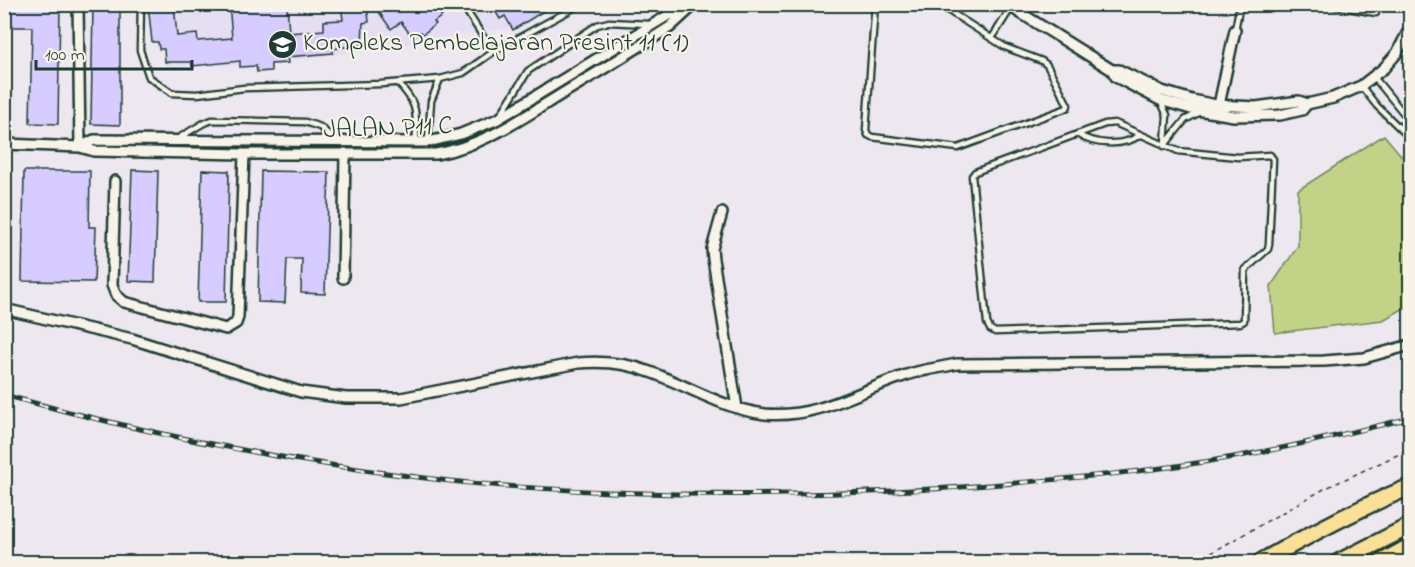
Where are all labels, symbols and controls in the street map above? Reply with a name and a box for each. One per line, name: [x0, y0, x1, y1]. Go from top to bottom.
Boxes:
place label: Kompleks Pembelajaran Presint 11 (1): [303, 25, 689, 63]
school or university icon: Kompleks Pembelajaran Presint 11 (1): [266, 28, 298, 60]
scale bar: [36, 33, 192, 71]
text: 100 m: [45, 43, 85, 69]
street label: JALAN P11 C: [323, 108, 453, 150]

